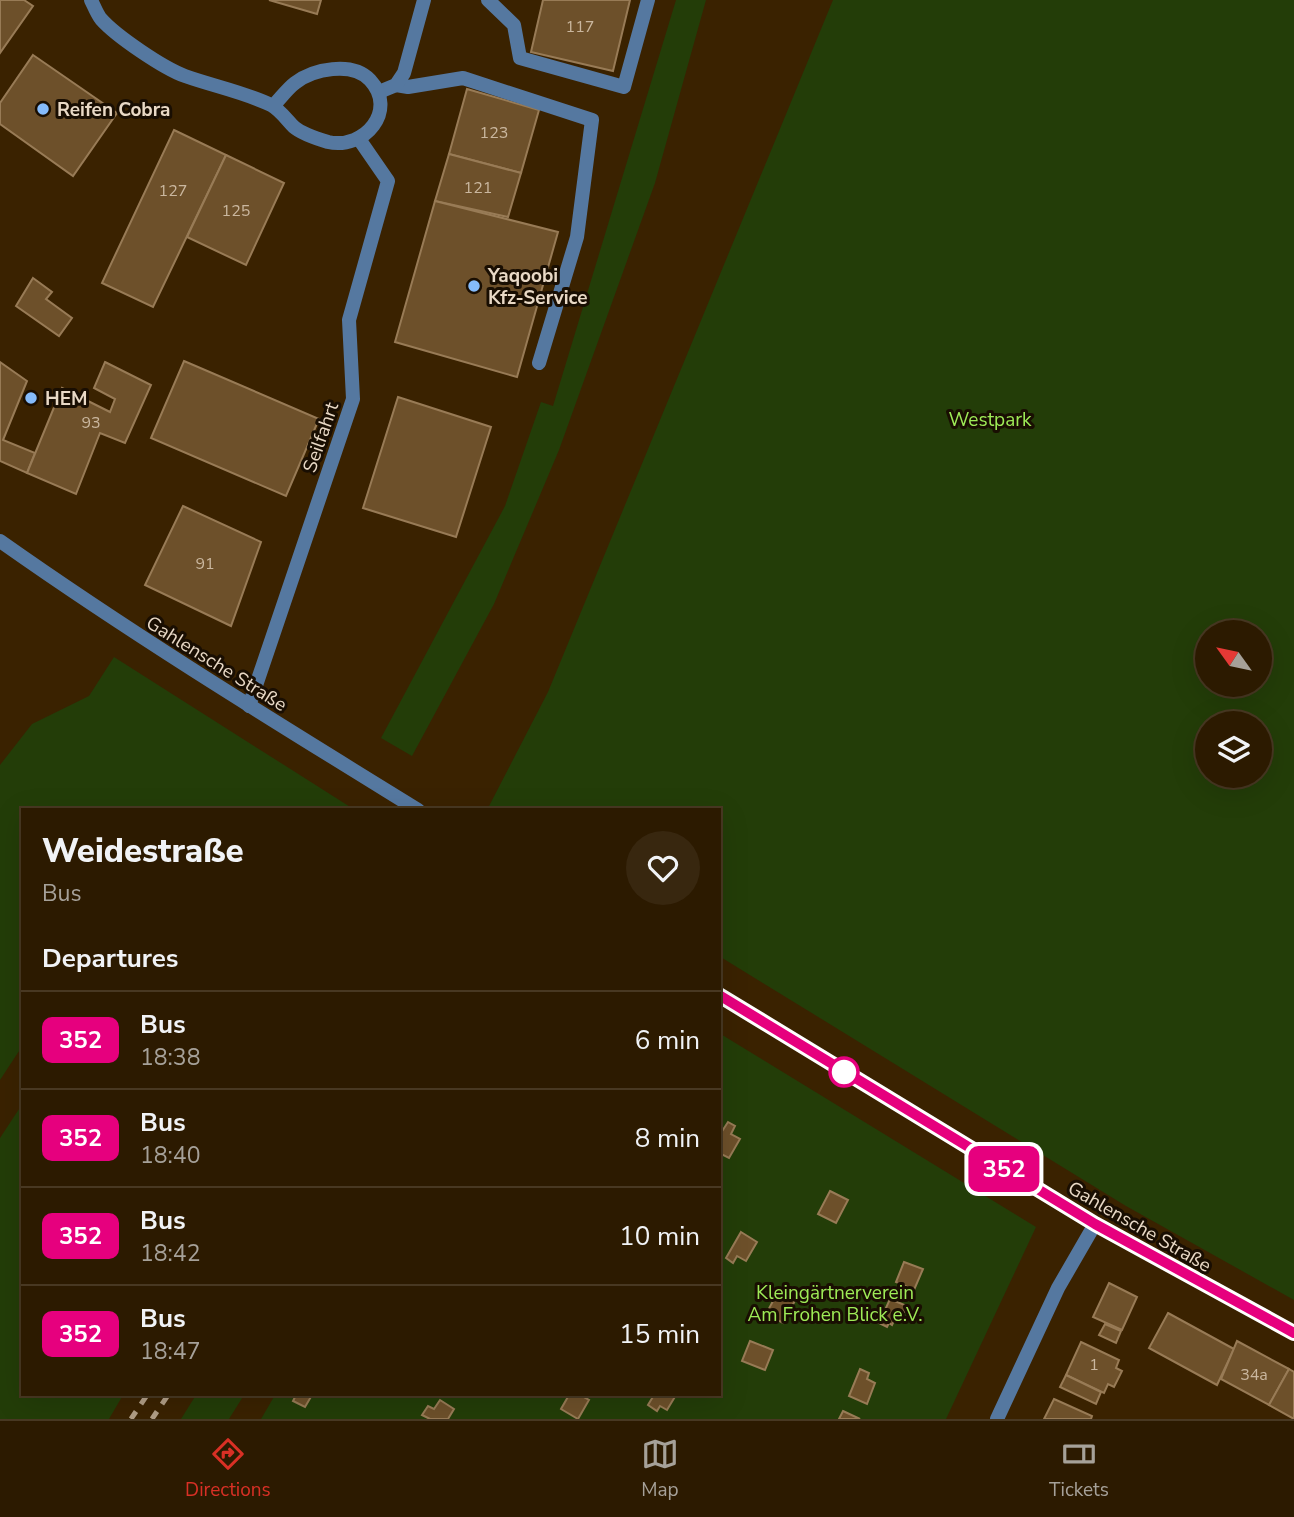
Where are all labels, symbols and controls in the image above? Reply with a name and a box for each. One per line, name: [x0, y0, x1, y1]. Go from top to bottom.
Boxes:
house number: 117: [566, 16, 594, 38]
place label: Reifen Cobra: [57, 97, 170, 123]
marker: Reifen Cobra: [35, 101, 51, 117]
house number: 123: [480, 122, 508, 144]
house number: 121: [464, 177, 492, 199]
house number: 127: [159, 180, 187, 202]
house number: 125: [222, 200, 250, 222]
place label: Yaqoobi Kfz-Service: [487, 263, 588, 311]
marker: Yaqoobi Kfz-Service: [466, 278, 482, 294]
place label: HEM: [45, 386, 88, 412]
marker: HEM: [23, 390, 39, 406]
street label: Seilfahrt: [297, 398, 345, 476]
park label: Westpark: [948, 407, 1032, 433]
house number: 93: [81, 412, 101, 434]
house number: 91: [195, 553, 215, 575]
street label: Gahlensche Straße: [141, 610, 292, 718]
north arrow: [1195, 620, 1272, 696]
map controls: [1195, 620, 1272, 788]
button: layers: [1195, 711, 1272, 788]
text: Weidestraße: [42, 829, 244, 874]
button: heart: [626, 831, 700, 905]
text: Bus: [42, 878, 82, 909]
text: Departures: [42, 941, 178, 976]
text: Bus: [140, 1007, 186, 1042]
text: 6 min: [635, 1023, 700, 1058]
text: 352: [59, 1024, 102, 1056]
text: 18:38: [140, 1042, 200, 1073]
unlabelled marker: [829, 1057, 859, 1087]
text: Bus: [140, 1105, 186, 1140]
text: 8 min: [635, 1121, 700, 1156]
text: 352: [59, 1122, 102, 1154]
text: 18:40: [140, 1140, 200, 1171]
line badge: 352: [964, 1146, 1044, 1192]
text: 352: [982, 1153, 1026, 1185]
street label: Gahlensche Straße: [1063, 1175, 1216, 1279]
text: Bus: [140, 1203, 186, 1238]
text: 10 min: [619, 1219, 700, 1254]
text: 352: [59, 1220, 102, 1252]
text: 18:42: [140, 1238, 200, 1269]
park label: Kleingärtnerverein Am Frohen Blick e.V.: [748, 1280, 922, 1328]
text: Bus: [140, 1301, 186, 1336]
text: 15 min: [619, 1317, 700, 1352]
text: 352: [59, 1318, 102, 1350]
text: 18:47: [140, 1336, 200, 1367]
house number: 1: [1089, 1354, 1099, 1376]
house number: 34a: [1240, 1364, 1268, 1386]
tab: Directions: [185, 1435, 271, 1503]
tab: Map: [641, 1435, 679, 1503]
tab: Tickets: [1049, 1435, 1109, 1503]

